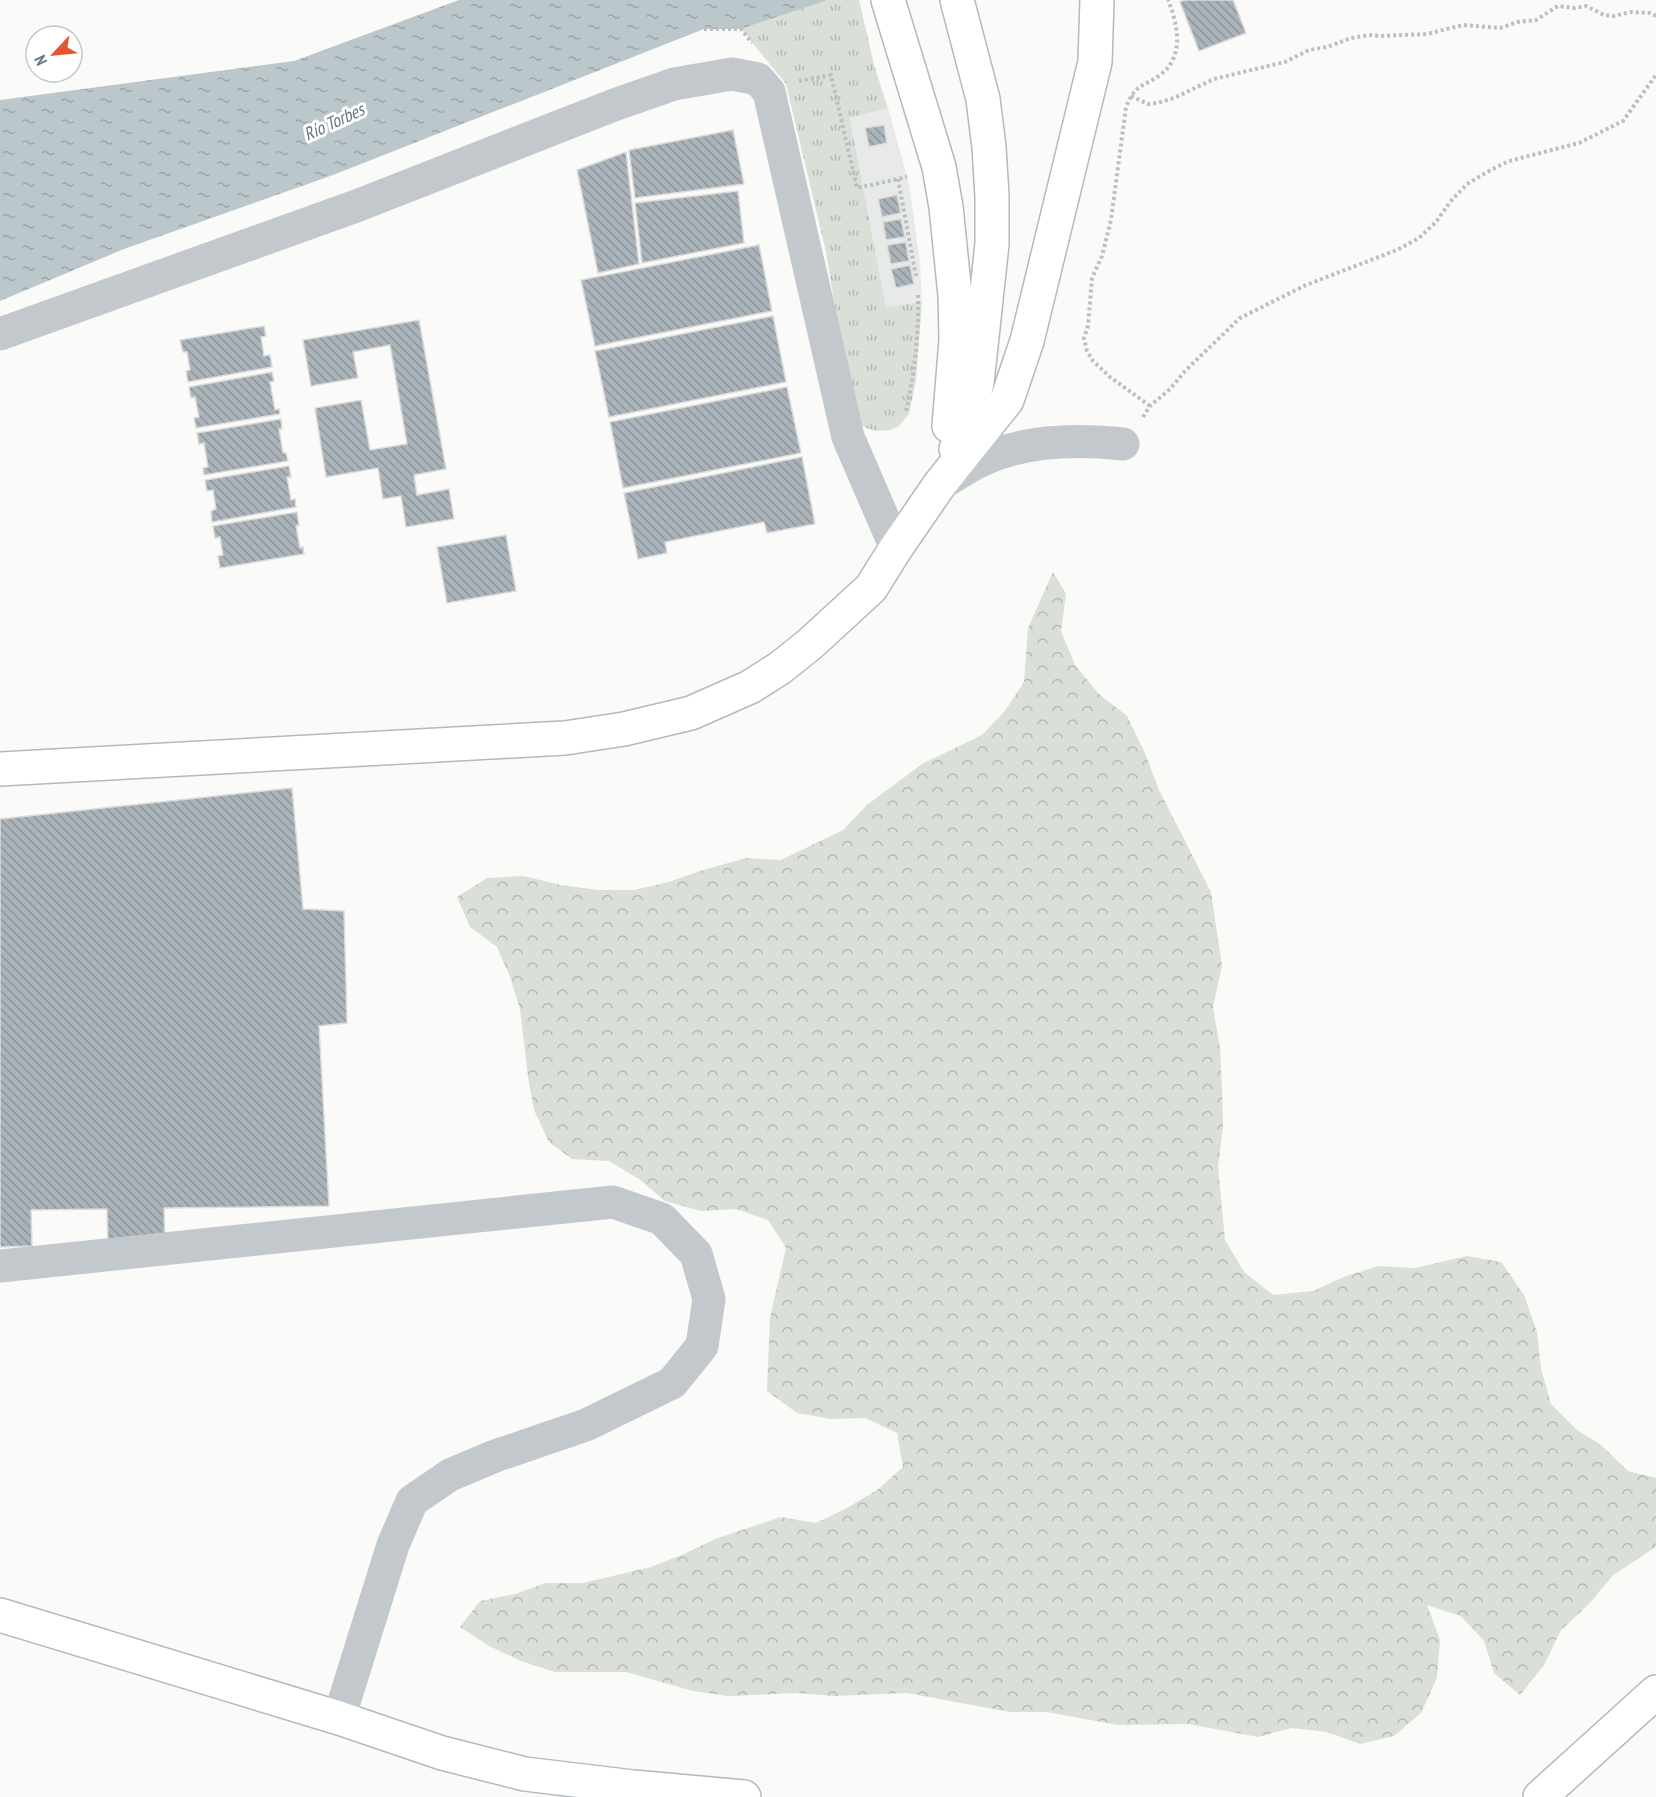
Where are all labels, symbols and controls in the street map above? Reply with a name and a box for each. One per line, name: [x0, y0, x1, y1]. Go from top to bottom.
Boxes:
north arrow: [24, 24, 84, 84]
text: N: [30, 52, 51, 69]
water label: Río Torbes: [300, 97, 369, 145]

